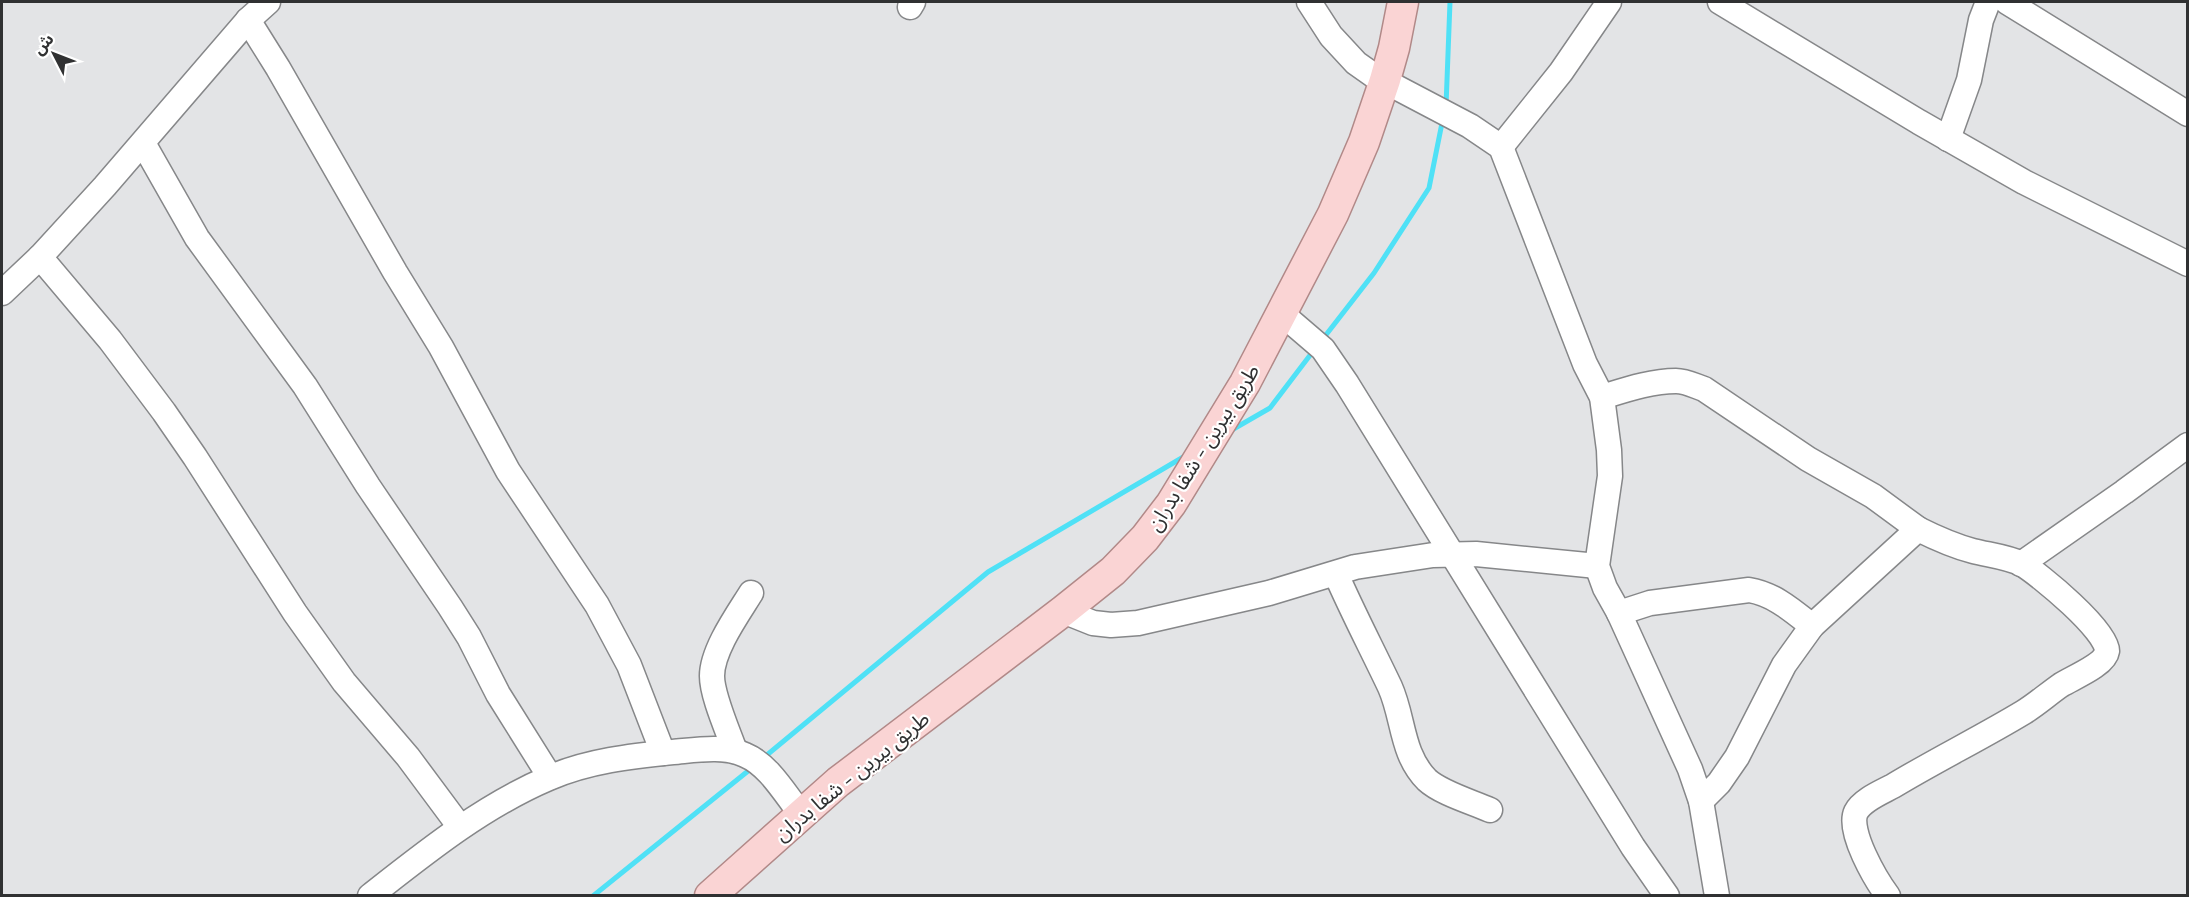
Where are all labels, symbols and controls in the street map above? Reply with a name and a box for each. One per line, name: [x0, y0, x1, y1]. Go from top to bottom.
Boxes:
north arrow: [24, 24, 84, 84]
text: ش: [28, 29, 58, 59]
street label: طريق بيرين - شفا بدران: [1140, 359, 1265, 536]
street label: طريق بيرين - شفا بدران: [768, 705, 935, 847]

